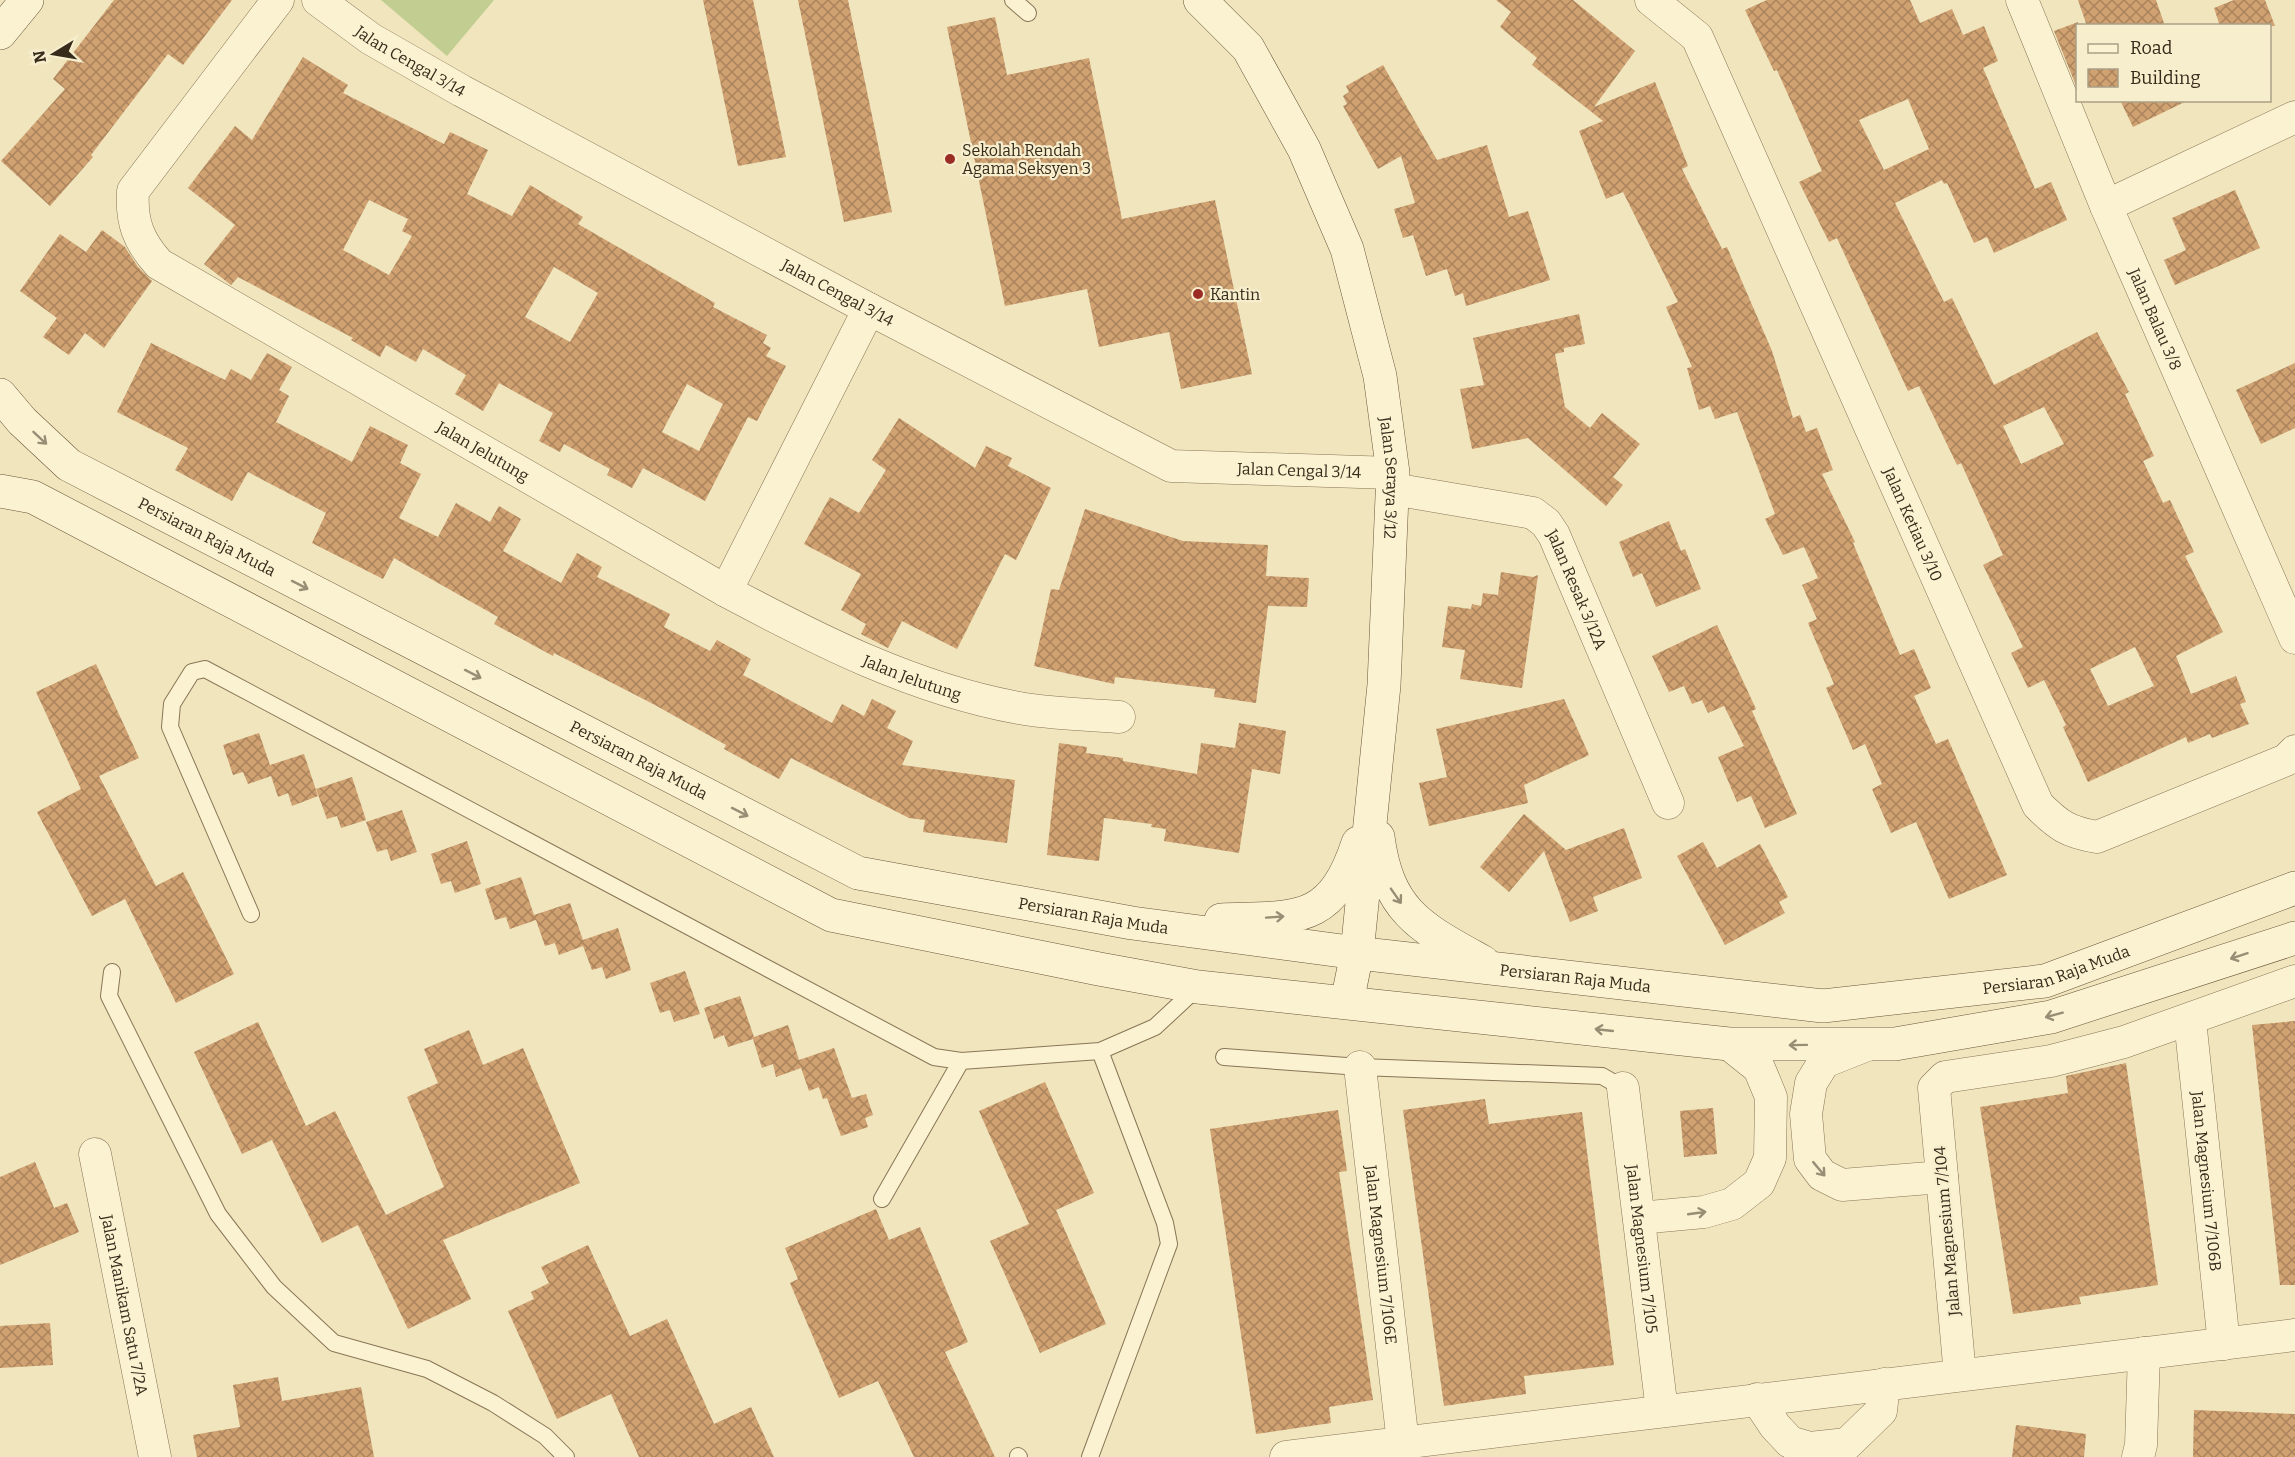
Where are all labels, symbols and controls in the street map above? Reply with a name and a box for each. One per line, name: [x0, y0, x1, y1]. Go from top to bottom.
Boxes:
street label: Jalan Cengal 3/14: [351, 21, 470, 101]
north arrow: [24, 24, 84, 84]
legend: [2076, 24, 2271, 102]
text: Road: [2130, 37, 2173, 59]
text: N: [29, 49, 50, 65]
text: Building: [2130, 67, 2201, 89]
place label: Sekolah Rendah Agama Seksyen 3: [962, 141, 1091, 178]
marker: Sekolah Rendah Agama Seksyen 3: [943, 152, 957, 166]
street label: Jalan Cengal 3/14: [778, 254, 898, 330]
street label: Jalan Balau 3/8: [2125, 264, 2186, 373]
place label: Kantin: [1210, 285, 1260, 304]
marker: Kantin: [1191, 287, 1205, 301]
street label: Jalan Seraya 3/12: [1376, 415, 1403, 539]
street label: Jalan Jelutung: [433, 416, 533, 485]
one-way arrow: [33, 431, 48, 445]
street label: Jalan Cengal 3/14: [1236, 459, 1362, 482]
street label: Jalan Ketiau 3/10: [1879, 463, 1947, 584]
street label: Persiaran Raja Muda: [135, 493, 279, 580]
street label: Jalan Resak 3/12A: [1543, 525, 1611, 653]
one-way arrow: [291, 579, 309, 591]
street label: Jalan Jelutung: [859, 650, 964, 704]
one-way arrow: [464, 669, 482, 680]
street label: Persiaran Raja Muda: [567, 716, 711, 803]
one-way arrow: [731, 806, 748, 818]
one-way arrow: [1390, 888, 1402, 904]
street label: Persiaran Raja Muda: [1017, 893, 1170, 937]
one-way arrow: [1264, 911, 1284, 922]
street label: Persiaran Raja Muda: [1982, 941, 2132, 997]
one-way arrow: [2230, 951, 2249, 962]
street label: Persiaran Raja Muda: [1499, 960, 1652, 996]
one-way arrow: [2044, 1010, 2063, 1022]
one-way arrow: [1595, 1024, 1614, 1035]
one-way arrow: [1789, 1039, 1809, 1051]
street label: Jalan Magnesium 7/106B: [2188, 1089, 2226, 1272]
street label: Jalan Magnesium 7/104: [1930, 1145, 1964, 1318]
one-way arrow: [1812, 1161, 1825, 1177]
street label: Jalan Magnesium 7/105: [1623, 1162, 1662, 1334]
street label: Jalan Magnesium 7/106E: [1362, 1163, 1401, 1346]
one-way arrow: [1686, 1207, 1706, 1218]
street label: Jalan Manikam Satu 7/2A: [98, 1212, 152, 1398]

